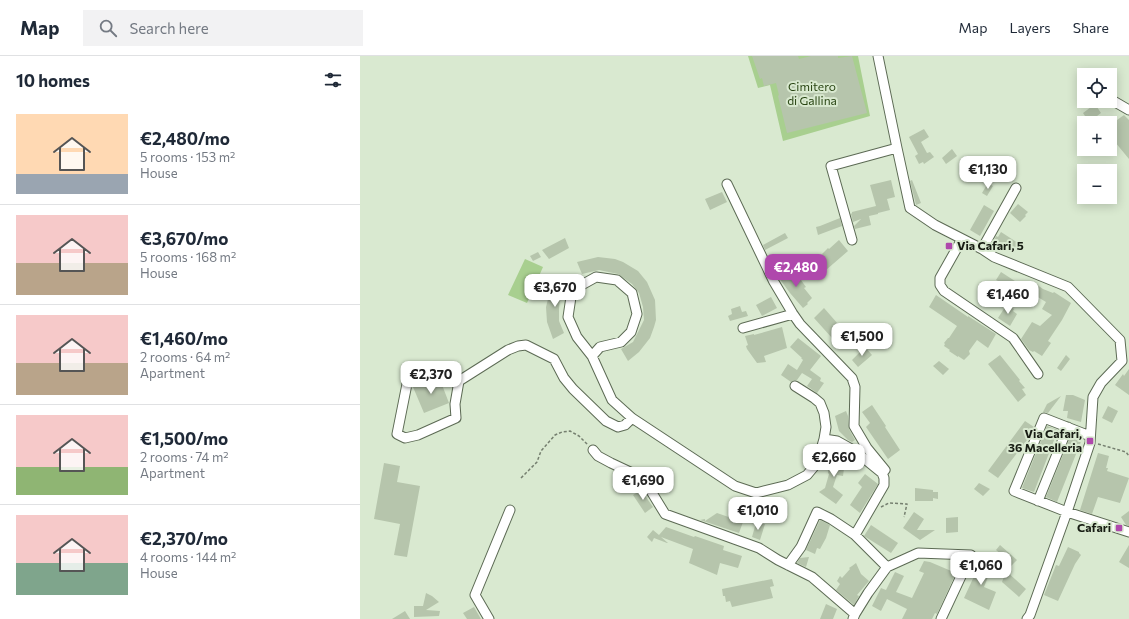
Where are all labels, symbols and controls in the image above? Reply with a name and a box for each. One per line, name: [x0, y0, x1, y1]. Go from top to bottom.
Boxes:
search box: [83, 10, 363, 46]
text: Map: [20, 16, 59, 39]
icon: search: [97, 17, 119, 39]
text: Search here: [129, 19, 209, 37]
text: Map: [959, 19, 987, 36]
text: Layers: [1009, 19, 1051, 36]
text: Share: [1073, 19, 1109, 36]
map controls: [1077, 68, 1117, 204]
button: locate: [1077, 68, 1117, 108]
icon: filters: [322, 69, 344, 91]
text: 10 homes: [16, 70, 90, 91]
park label: Cimitero di Gallina: [787, 79, 837, 107]
button: +: [1077, 116, 1117, 156]
text: €2,480/mo: [140, 128, 230, 149]
icon: home: [48, 130, 96, 178]
text: 5 rooms · 153 m²: [140, 149, 235, 165]
pin: €1,130: [955, 156, 1021, 190]
text: €1,130: [968, 161, 1008, 177]
button: −: [1077, 164, 1117, 204]
text: House: [140, 165, 178, 181]
text: €3,670/mo: [140, 228, 228, 249]
icon: home: [48, 231, 96, 279]
place label: Via Cafari, 5: [957, 238, 1024, 252]
marker: Via Cafari, 5: [944, 241, 954, 251]
text: 5 rooms · 168 m²: [140, 249, 236, 265]
pin: €2,480: [763, 254, 829, 288]
text: €2,480: [774, 259, 818, 275]
text: House: [140, 265, 178, 281]
pin: €3,670: [522, 274, 588, 308]
text: €3,670: [533, 279, 577, 295]
pin: €1,460: [975, 281, 1041, 315]
text: €1,460: [987, 286, 1029, 302]
pin: €1,500: [829, 323, 895, 357]
text: €1,460/mo: [140, 328, 228, 349]
text: €1,500: [840, 328, 884, 344]
icon: home: [48, 331, 96, 379]
text: 2 rooms · 64 m²: [140, 349, 230, 365]
pin: €2,370: [398, 361, 464, 395]
text: Apartment: [140, 365, 205, 381]
text: €2,370: [410, 366, 452, 382]
place label: Via Cafari, 36 Macelleria: [1008, 426, 1082, 454]
text: €1,500/mo: [140, 428, 228, 449]
icon: home: [48, 431, 96, 479]
marker: Via Cafari, 36 Macelleria: [1085, 436, 1095, 446]
pin: €2,660: [801, 444, 867, 478]
text: 2 rooms · 74 m²: [140, 449, 228, 465]
text: €2,660: [812, 449, 856, 465]
text: Apartment: [140, 465, 205, 481]
pin: €1,690: [610, 467, 676, 501]
text: €1,690: [622, 472, 664, 488]
pin: €1,010: [725, 497, 791, 531]
text: €1,010: [737, 502, 779, 518]
place label: Cafari: [1077, 520, 1111, 534]
marker: Cafari: [1114, 523, 1124, 533]
text: €2,370/mo: [140, 528, 228, 549]
icon: home: [48, 531, 96, 579]
text: 4 rooms · 144 m²: [140, 549, 236, 565]
pin: €1,060: [948, 552, 1014, 586]
text: €1,060: [959, 557, 1003, 573]
text: House: [140, 565, 178, 581]

